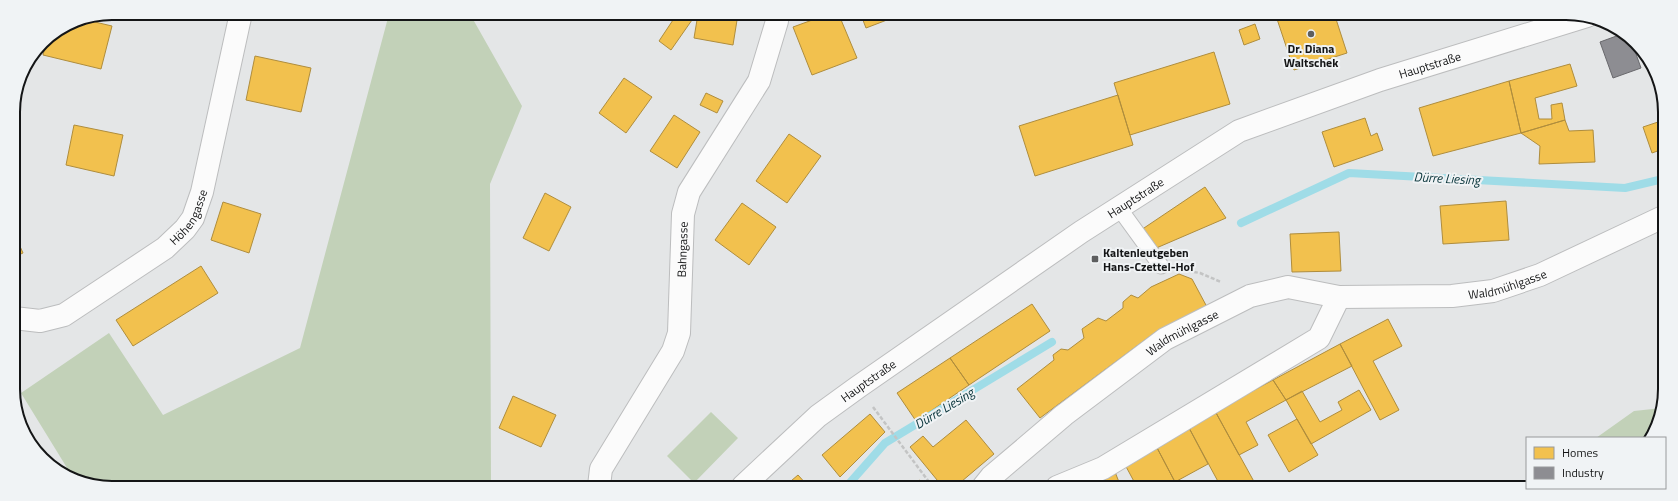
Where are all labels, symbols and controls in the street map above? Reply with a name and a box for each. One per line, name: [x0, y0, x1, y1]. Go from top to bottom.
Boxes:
marker: Dr. Diana Waltschek: [1306, 29, 1316, 39]
place label: Dr. Diana Waltschek: [1284, 39, 1339, 72]
street label: Hauptstraße: [1396, 46, 1463, 83]
water label: Dürre Liesing: [1413, 166, 1483, 190]
street label: Hauptstraße: [1103, 172, 1167, 223]
street label: Höhengasse: [165, 186, 212, 249]
street label: Bahngasse: [671, 221, 692, 278]
place label: Kaltenleutgeben Hans-Czettel-Hof: [1103, 243, 1195, 276]
marker: Kaltenleutgeben Hans-Czettel-Hof: [1090, 254, 1100, 264]
street label: Waldmühlgasse: [1467, 264, 1550, 303]
street label: Waldmühlgasse: [1141, 304, 1221, 360]
street label: Hauptstraße: [836, 354, 900, 406]
water label: Dürre Liesing: [910, 381, 979, 434]
legend: [1526, 437, 1666, 489]
text: Homes: [1562, 443, 1598, 462]
text: Industry: [1562, 463, 1604, 482]

